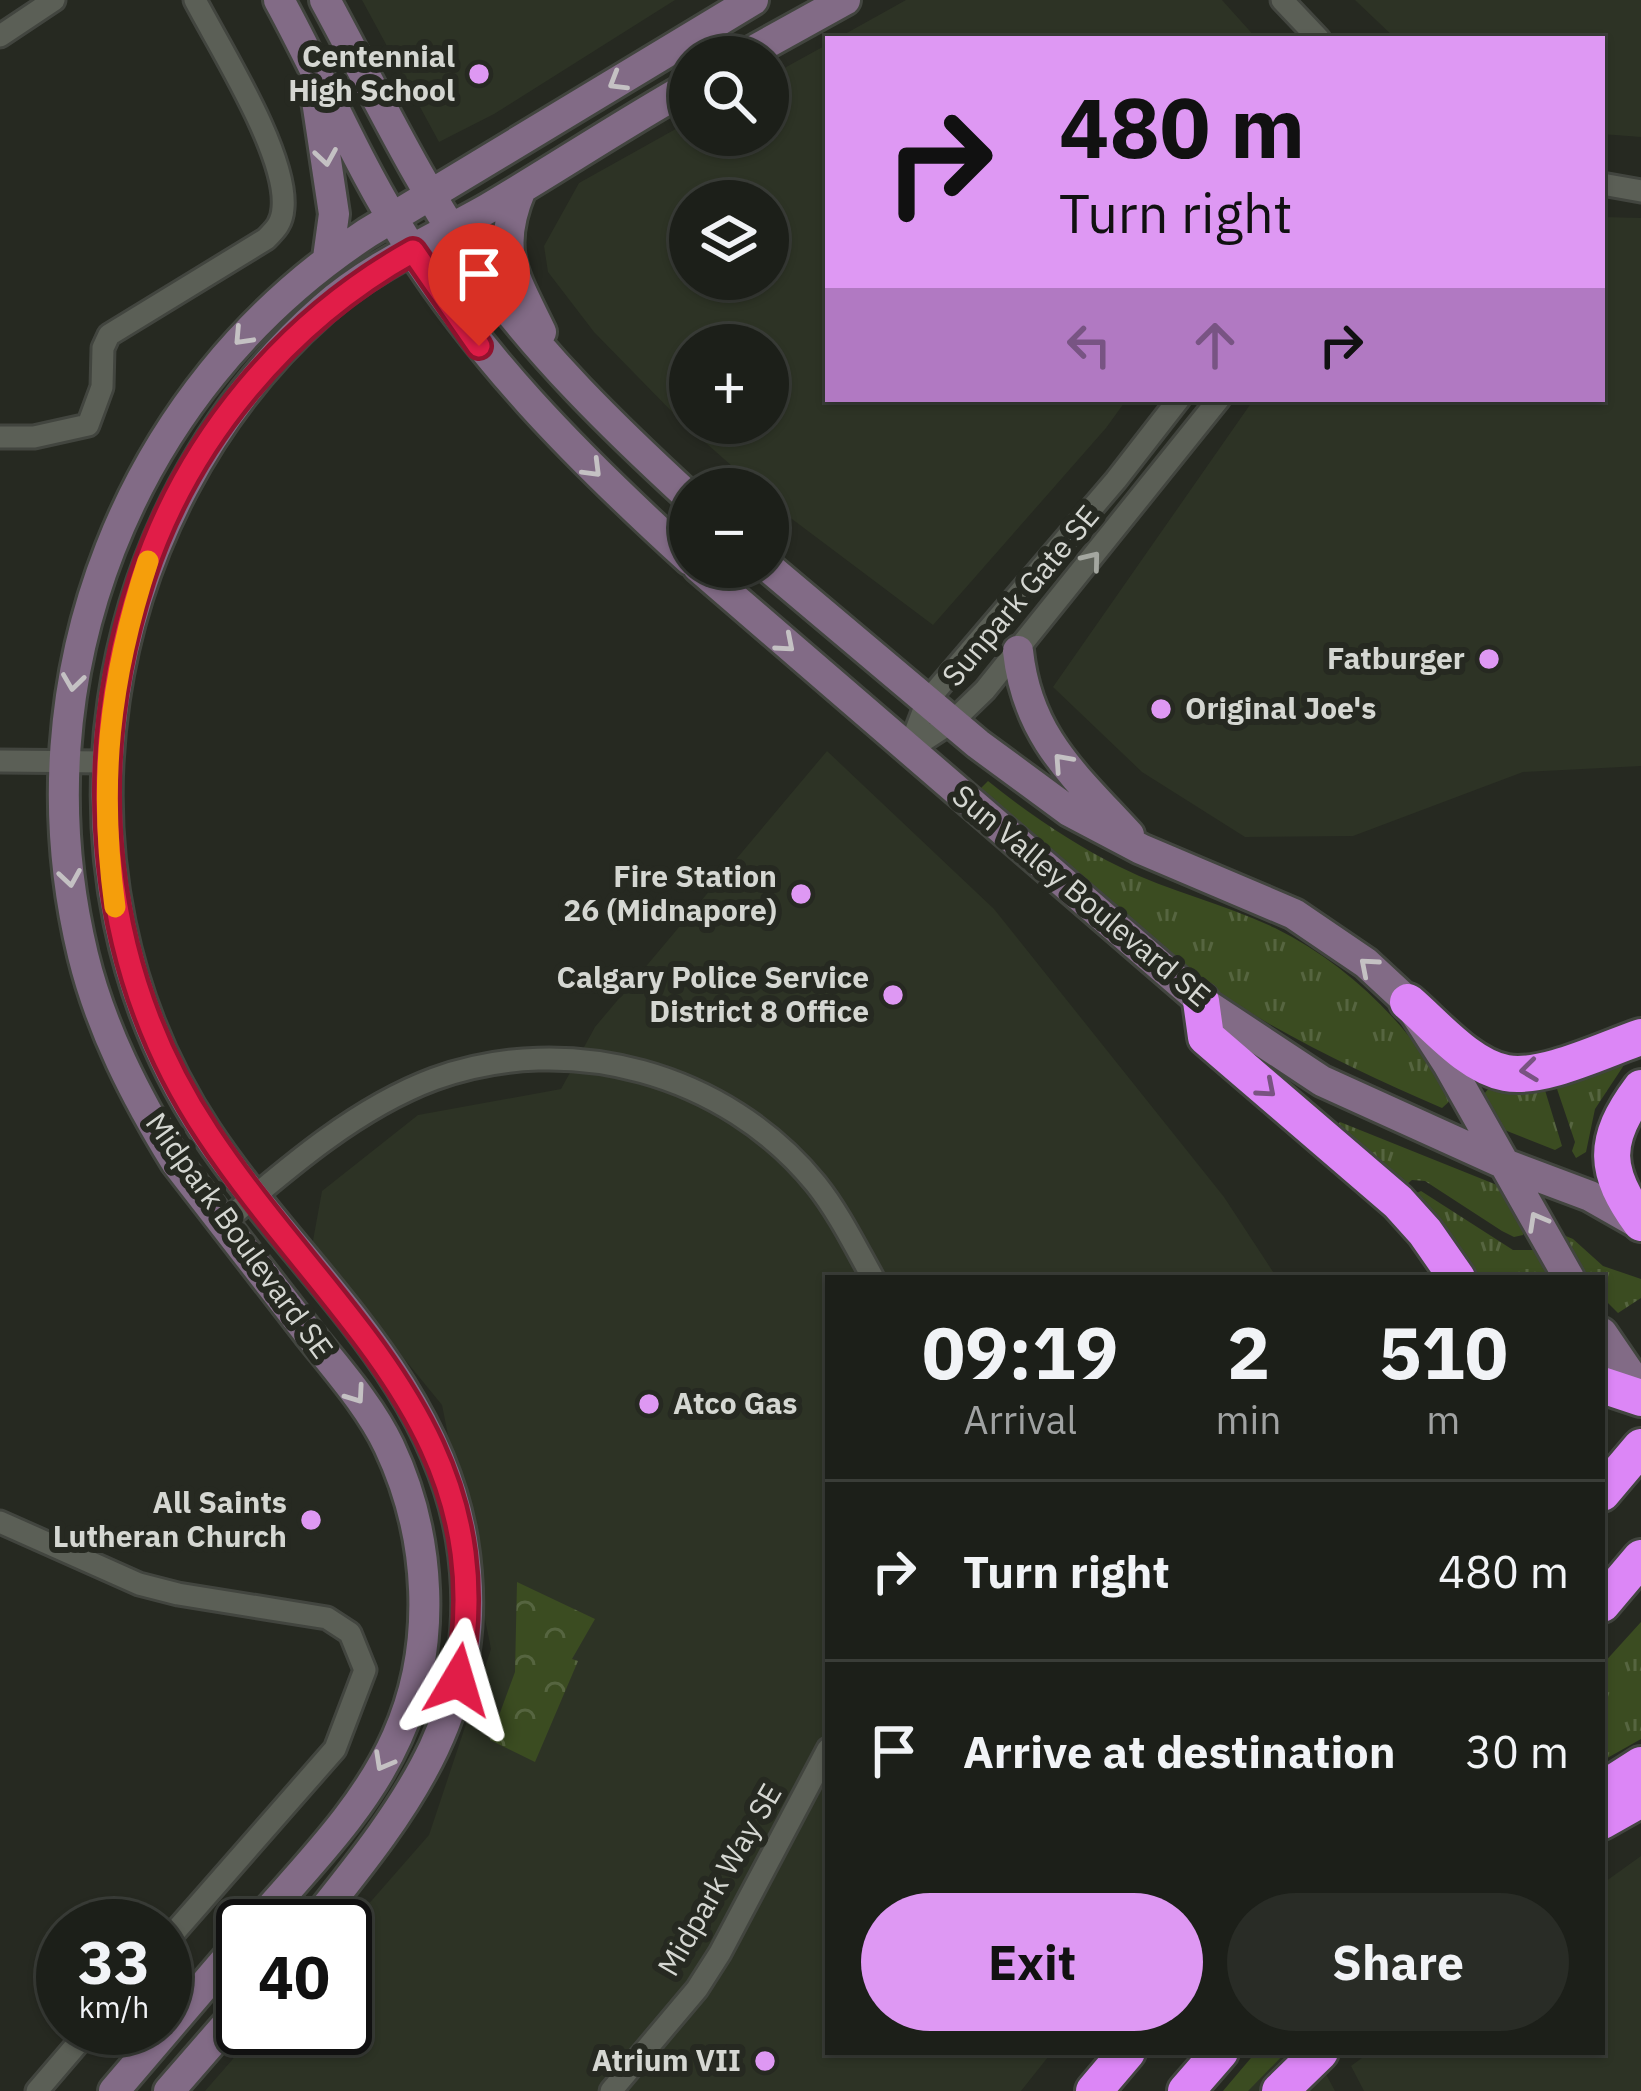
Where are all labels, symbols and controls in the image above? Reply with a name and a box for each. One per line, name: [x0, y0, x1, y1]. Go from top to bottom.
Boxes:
place label: Centennial High School: [288, 36, 455, 109]
map controls: [669, 36, 789, 588]
button: search: [669, 36, 789, 156]
marker: Centennial High School: [466, 61, 492, 87]
one-way arrow: [608, 68, 630, 90]
text: 480 m: [1059, 72, 1305, 181]
icon: right: [861, 84, 1017, 240]
one-way arrow: [312, 148, 338, 167]
text: Turn right: [1059, 178, 1293, 248]
button: layers: [669, 180, 789, 300]
pin: [428, 223, 530, 346]
icon: arrive: [446, 241, 512, 307]
icon: left: [1056, 312, 1122, 378]
icon: ahead: [1182, 312, 1248, 378]
icon: right: [1308, 312, 1374, 378]
one-way arrow: [235, 324, 257, 345]
button: +: [669, 324, 789, 444]
one-way arrow: [579, 455, 601, 477]
button: −: [669, 468, 789, 588]
street label: Sunpark Gate SE: [933, 496, 1107, 694]
one-way arrow: [1077, 552, 1099, 574]
one-way arrow: [772, 630, 793, 651]
place label: Fatburger: [1327, 638, 1465, 677]
marker: Fatburger: [1476, 646, 1502, 672]
one-way arrow: [61, 672, 87, 692]
place label: Original Joe's: [1185, 688, 1377, 727]
marker: Original Joe's: [1148, 696, 1174, 722]
one-way arrow: [1055, 754, 1076, 776]
street label: Sun Valley Boulevard SE: [945, 775, 1219, 1014]
place label: Fire Station 26 (Midnapore): [563, 856, 777, 929]
one-way arrow: [56, 868, 82, 888]
marker: Fire Station 26 (Midnapore): [788, 881, 814, 907]
place label: Calgary Police Service District 8 Office: [556, 957, 869, 1030]
one-way arrow: [1360, 958, 1382, 980]
marker: Calgary Police Service District 8 Office: [880, 982, 906, 1008]
one-way arrow: [1520, 1057, 1539, 1083]
one-way arrow: [1253, 1075, 1275, 1096]
street label: Midpark Boulevard SE: [138, 1104, 343, 1366]
one-way arrow: [1528, 1212, 1551, 1234]
text: 09:19: [922, 1305, 1119, 1399]
text: 2: [1227, 1305, 1270, 1399]
text: 510: [1378, 1305, 1508, 1399]
one-way arrow: [342, 1381, 364, 1403]
place label: Atco Gas: [673, 1383, 797, 1422]
marker: Atco Gas: [636, 1391, 662, 1417]
text: Arrival: [963, 1394, 1077, 1445]
text: min: [1216, 1394, 1281, 1445]
text: m: [1426, 1394, 1460, 1445]
place label: All Saints Lutheran Church: [53, 1482, 287, 1555]
marker: All Saints Lutheran Church: [298, 1507, 324, 1533]
icon: right: [861, 1538, 927, 1604]
text: Turn right: [963, 1542, 1170, 1600]
text: 480 m: [1438, 1542, 1569, 1600]
position arrow: [395, 1617, 521, 1743]
icon: arrive: [861, 1718, 927, 1784]
text: Arrive at destination: [963, 1722, 1396, 1780]
text: 30 m: [1465, 1722, 1569, 1780]
one-way arrow: [374, 1750, 397, 1771]
street label: Midpark Way SE: [648, 1776, 790, 1982]
button: Exit: [861, 1893, 1203, 2031]
button: Share: [1227, 1893, 1569, 2031]
speed limit sign: 40: [216, 1899, 372, 2055]
text: 33: [78, 1922, 150, 2001]
text: km/h: [79, 1987, 149, 2026]
place label: Atrium VII: [592, 2040, 741, 2079]
marker: Atrium VII: [752, 2048, 778, 2074]

